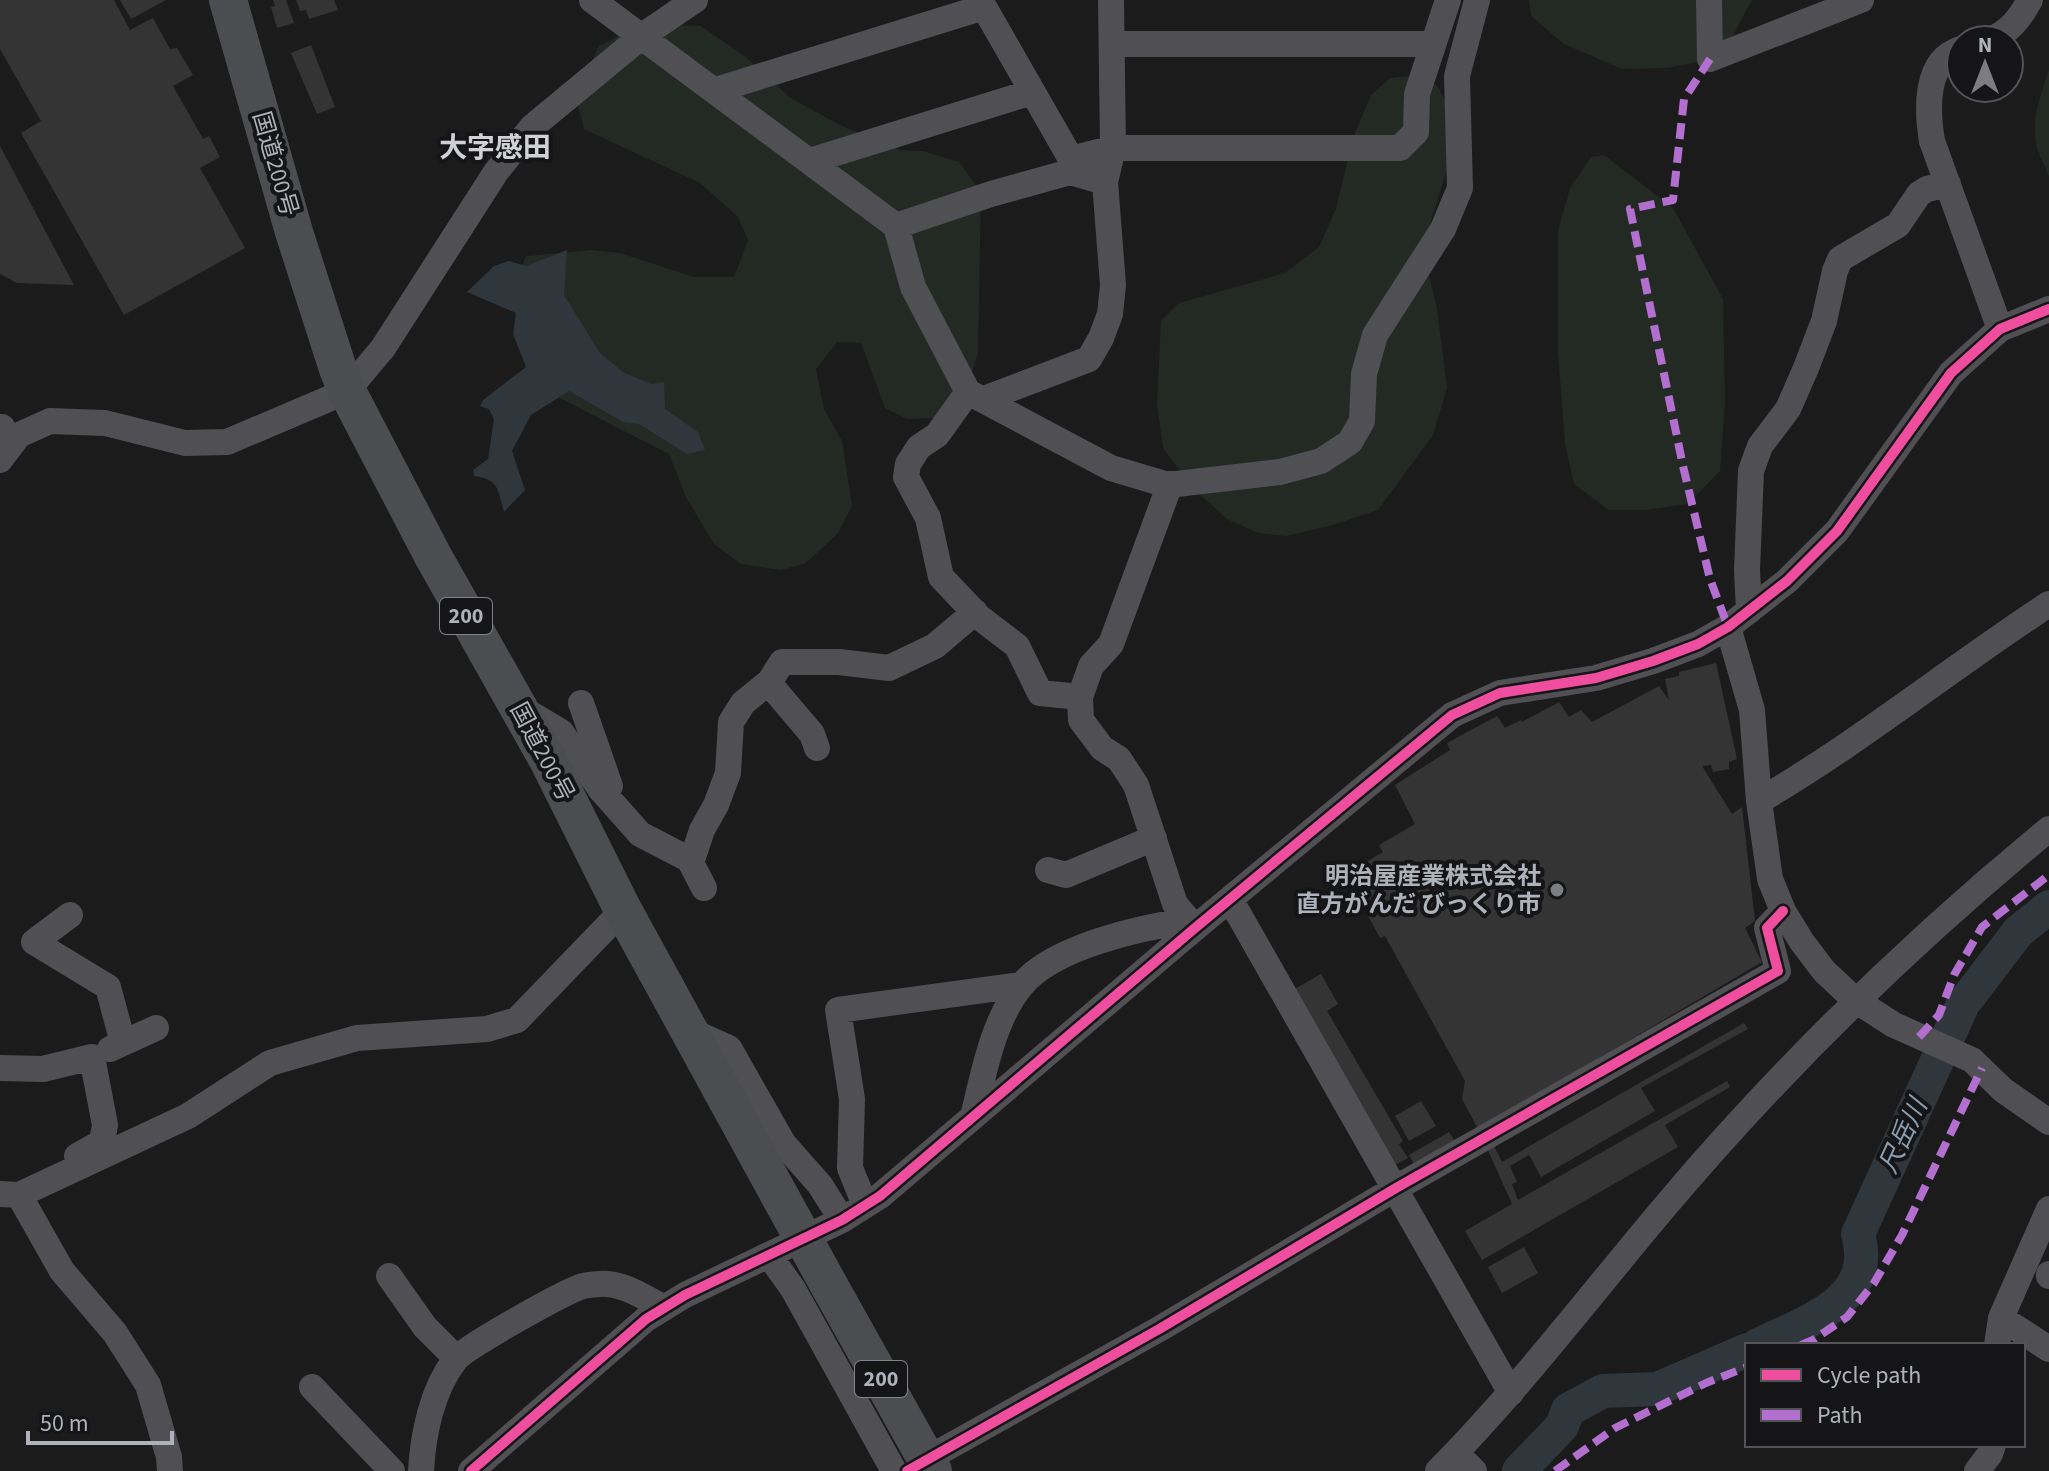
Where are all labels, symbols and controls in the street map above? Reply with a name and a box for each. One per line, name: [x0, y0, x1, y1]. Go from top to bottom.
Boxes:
north arrow: [1945, 24, 2025, 104]
text: N: [1978, 29, 1992, 61]
street label: 国道200号: [243, 107, 307, 221]
district label: 大字感田: [439, 128, 551, 168]
road number: 200: [440, 598, 492, 634]
street label: 国道200号: [501, 696, 583, 808]
place label: 明治屋産業株式会社 直方がんだ びっくり市: [1296, 859, 1541, 922]
marker: 明治屋産業株式会社 直方がんだ びっくり市: [1548, 881, 1566, 899]
water label: 尺岳川: [1870, 1090, 1938, 1179]
legend: [1745, 1343, 2025, 1447]
text: Cycle path: [1817, 1358, 1921, 1393]
road number: 200: [855, 1361, 907, 1397]
scale bar: [28, 1395, 172, 1445]
text: Path: [1817, 1398, 1863, 1433]
text: 50 m: [40, 1406, 89, 1441]

